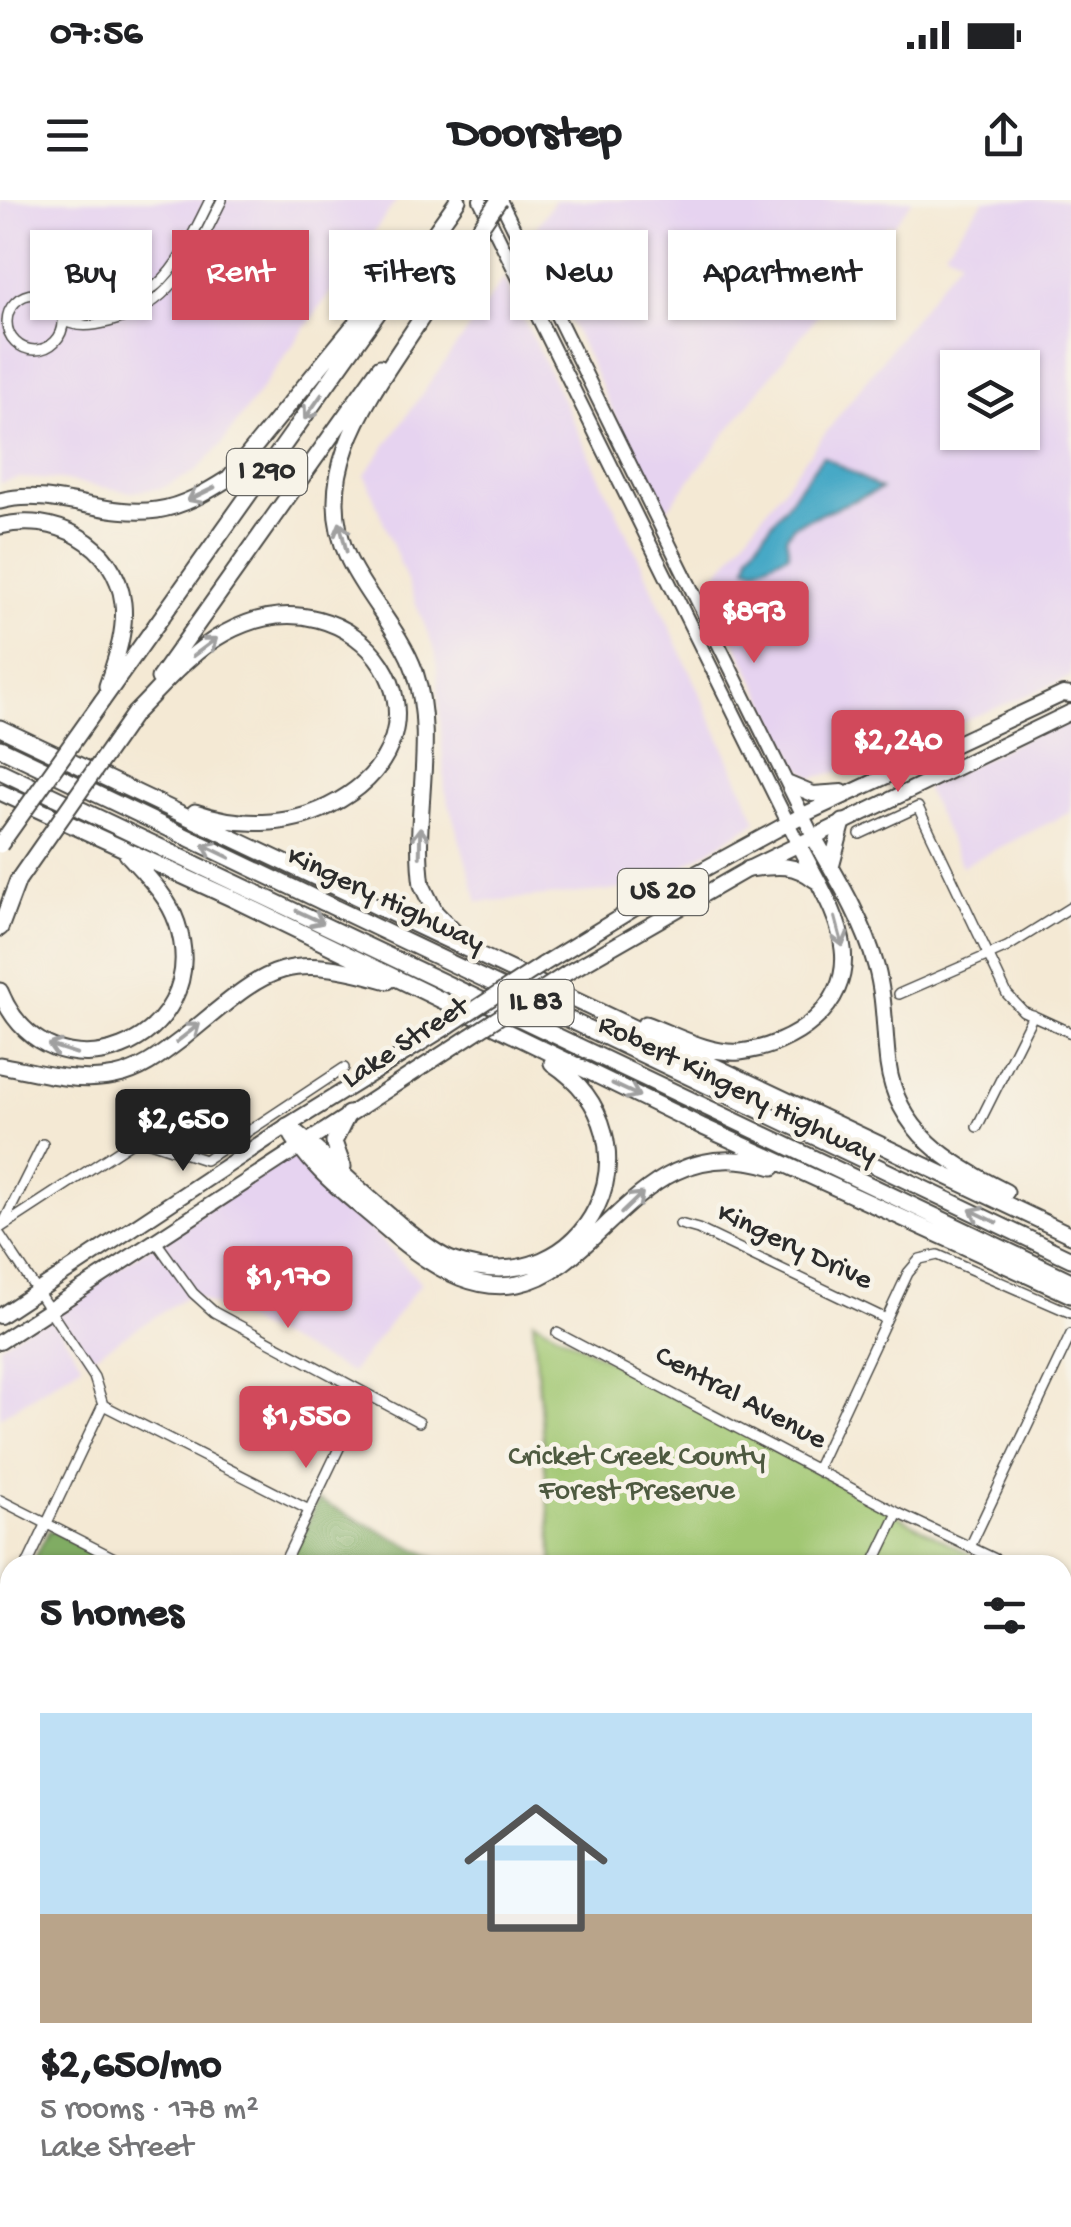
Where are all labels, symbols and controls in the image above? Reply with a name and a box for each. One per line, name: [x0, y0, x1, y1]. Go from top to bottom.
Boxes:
text: 07:56: [50, 13, 143, 57]
icon: menu: [40, 108, 95, 163]
icon: share: [976, 108, 1031, 163]
text: Doorstep: [449, 109, 622, 162]
chip: Buy: [30, 230, 152, 320]
chip: Rent: [172, 230, 309, 320]
chip: Filters: [329, 230, 490, 320]
chip: New: [510, 230, 648, 320]
chip: Apartment: [668, 230, 896, 320]
map controls: [940, 350, 1040, 450]
button: layers: [940, 350, 1040, 450]
one-way arrow: [303, 393, 324, 421]
road number: I 290: [227, 449, 307, 495]
one-way arrow: [186, 485, 216, 504]
one-way arrow: [332, 522, 351, 553]
pin: $893: [695, 581, 813, 666]
text: $893: [722, 594, 786, 632]
one-way arrow: [191, 637, 218, 658]
pin: $2,240: [817, 710, 979, 795]
text: $2,240: [853, 723, 943, 761]
one-way arrow: [410, 827, 430, 860]
street label: Kingery Highway: [281, 840, 489, 962]
one-way arrow: [201, 841, 231, 860]
road number: US 20: [618, 869, 708, 915]
one-way arrow: [294, 908, 324, 927]
one-way arrow: [830, 916, 849, 947]
road number: IL 83: [498, 980, 574, 1026]
street label: Lake Street: [336, 989, 478, 1098]
street label: Robert Kingery Highway: [592, 1008, 883, 1174]
one-way arrow: [175, 1022, 201, 1044]
one-way arrow: [47, 1038, 79, 1056]
one-way arrow: [610, 1082, 640, 1101]
pin: $2,650: [102, 1089, 264, 1174]
text: $2,650: [137, 1102, 229, 1140]
one-way arrow: [620, 1191, 644, 1215]
street label: Kingery Drive: [711, 1197, 878, 1300]
one-way arrow: [969, 1206, 999, 1225]
pin: $1,170: [207, 1246, 369, 1331]
text: $1,170: [245, 1259, 331, 1297]
street label: Central Avenue: [648, 1339, 832, 1459]
pin: $1,550: [225, 1386, 387, 1471]
text: $1,550: [261, 1399, 351, 1437]
park label: Cricket Creek County Forest Preserve: [508, 1441, 766, 1510]
icon: filters: [977, 1588, 1032, 1643]
text: 5 homes: [40, 1591, 183, 1640]
icon: home: [446, 1778, 626, 1958]
text: $2,650/mo: [40, 2043, 222, 2092]
text: 5 rooms · 178 m²: [40, 2092, 259, 2130]
text: Lake Street: [40, 2130, 193, 2168]

